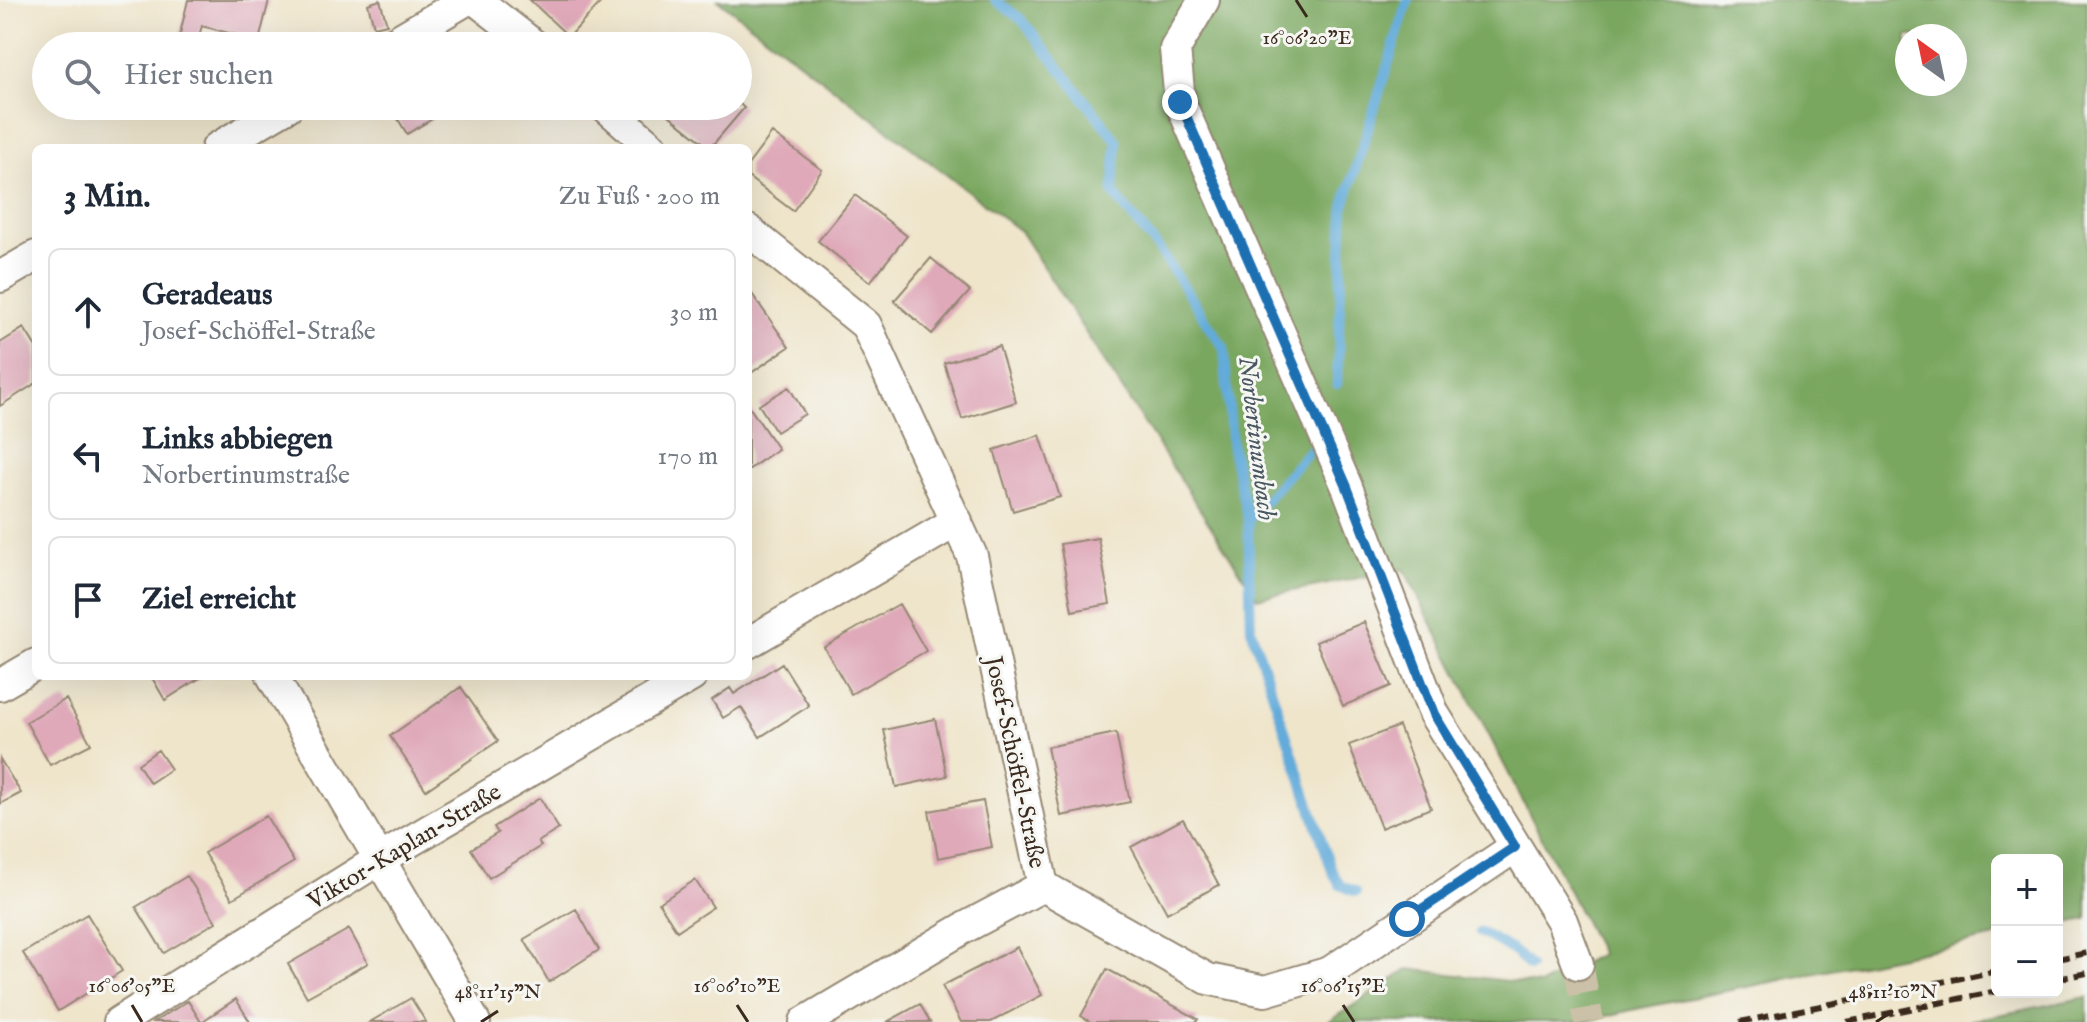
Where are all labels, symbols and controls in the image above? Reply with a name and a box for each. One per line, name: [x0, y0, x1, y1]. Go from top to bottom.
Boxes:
north arrow: [1895, 24, 1967, 96]
text: 16°06'20"E: [1262, 26, 1352, 51]
search box: [32, 32, 752, 120]
icon: search: [60, 54, 104, 98]
text: Hier suchen: [124, 57, 274, 95]
route end: [1162, 84, 1198, 120]
text: 3 Min.: [64, 175, 151, 218]
text: Zu Fuß · 200 m: [559, 180, 720, 213]
text: Geradeaus: [142, 277, 272, 315]
icon: ahead: [66, 290, 110, 334]
text: 30 m: [670, 296, 718, 329]
text: Josef-Schöffel-Straße: [142, 315, 376, 348]
water label: Norbertinumbach: [1230, 354, 1283, 522]
text: Links abbiegen: [142, 421, 333, 459]
icon: left: [66, 434, 110, 478]
text: 170 m: [658, 440, 718, 473]
text: Norbertinumstraße: [142, 459, 350, 492]
icon: arrive: [66, 578, 110, 622]
text: Ziel erreicht: [142, 581, 296, 619]
street label: Josef-Schöffel-Straße: [976, 651, 1052, 871]
street label: Viktor-Kaplan-Straße: [301, 777, 507, 918]
map controls: [1991, 854, 2063, 998]
button: +: [1991, 854, 2063, 926]
route start: [1389, 901, 1425, 937]
button: −: [1991, 926, 2063, 998]
text: 16°06'05"E: [89, 974, 176, 999]
text: 16°06'10"E: [694, 974, 781, 999]
text: 16°06'15"E: [1301, 974, 1385, 999]
text: 48°11'15"N: [455, 980, 541, 1005]
text: 48°11'10"N: [1849, 980, 1937, 1005]

